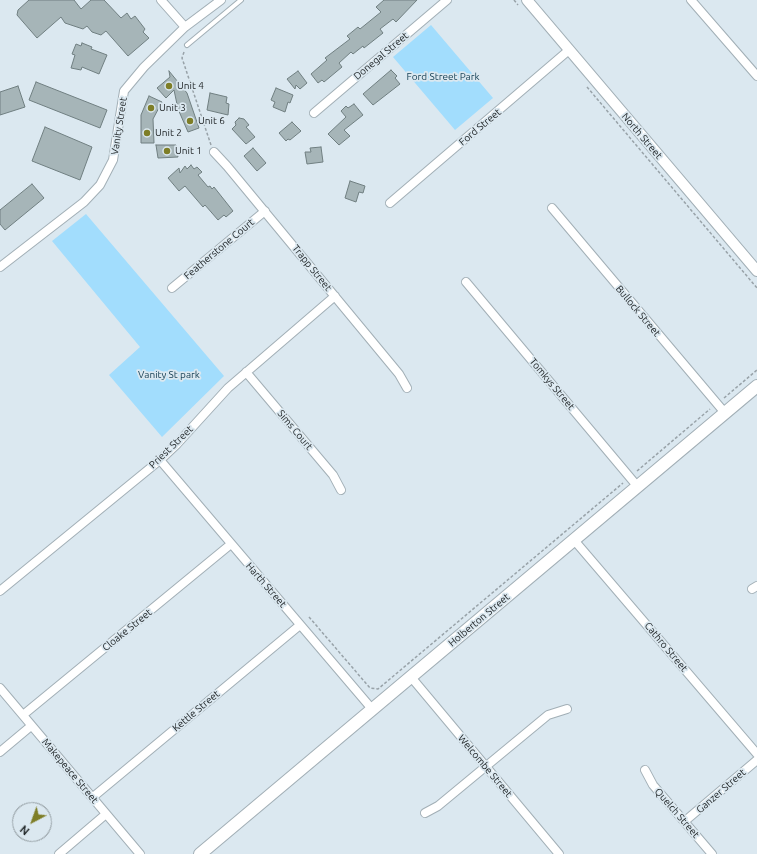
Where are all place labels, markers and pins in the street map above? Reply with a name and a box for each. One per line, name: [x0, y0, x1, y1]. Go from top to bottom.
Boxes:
place label: Unit 4: [177, 80, 204, 92]
marker: Unit 4: [164, 81, 174, 91]
place label: Unit 3: [159, 102, 186, 114]
marker: Unit 3: [146, 103, 156, 113]
place label: Unit 6: [198, 115, 225, 127]
marker: Unit 6: [185, 116, 195, 126]
place label: Unit 2: [155, 127, 182, 139]
marker: Unit 2: [142, 128, 152, 138]
place label: Unit 1: [175, 145, 202, 157]
marker: Unit 1: [162, 146, 172, 156]

